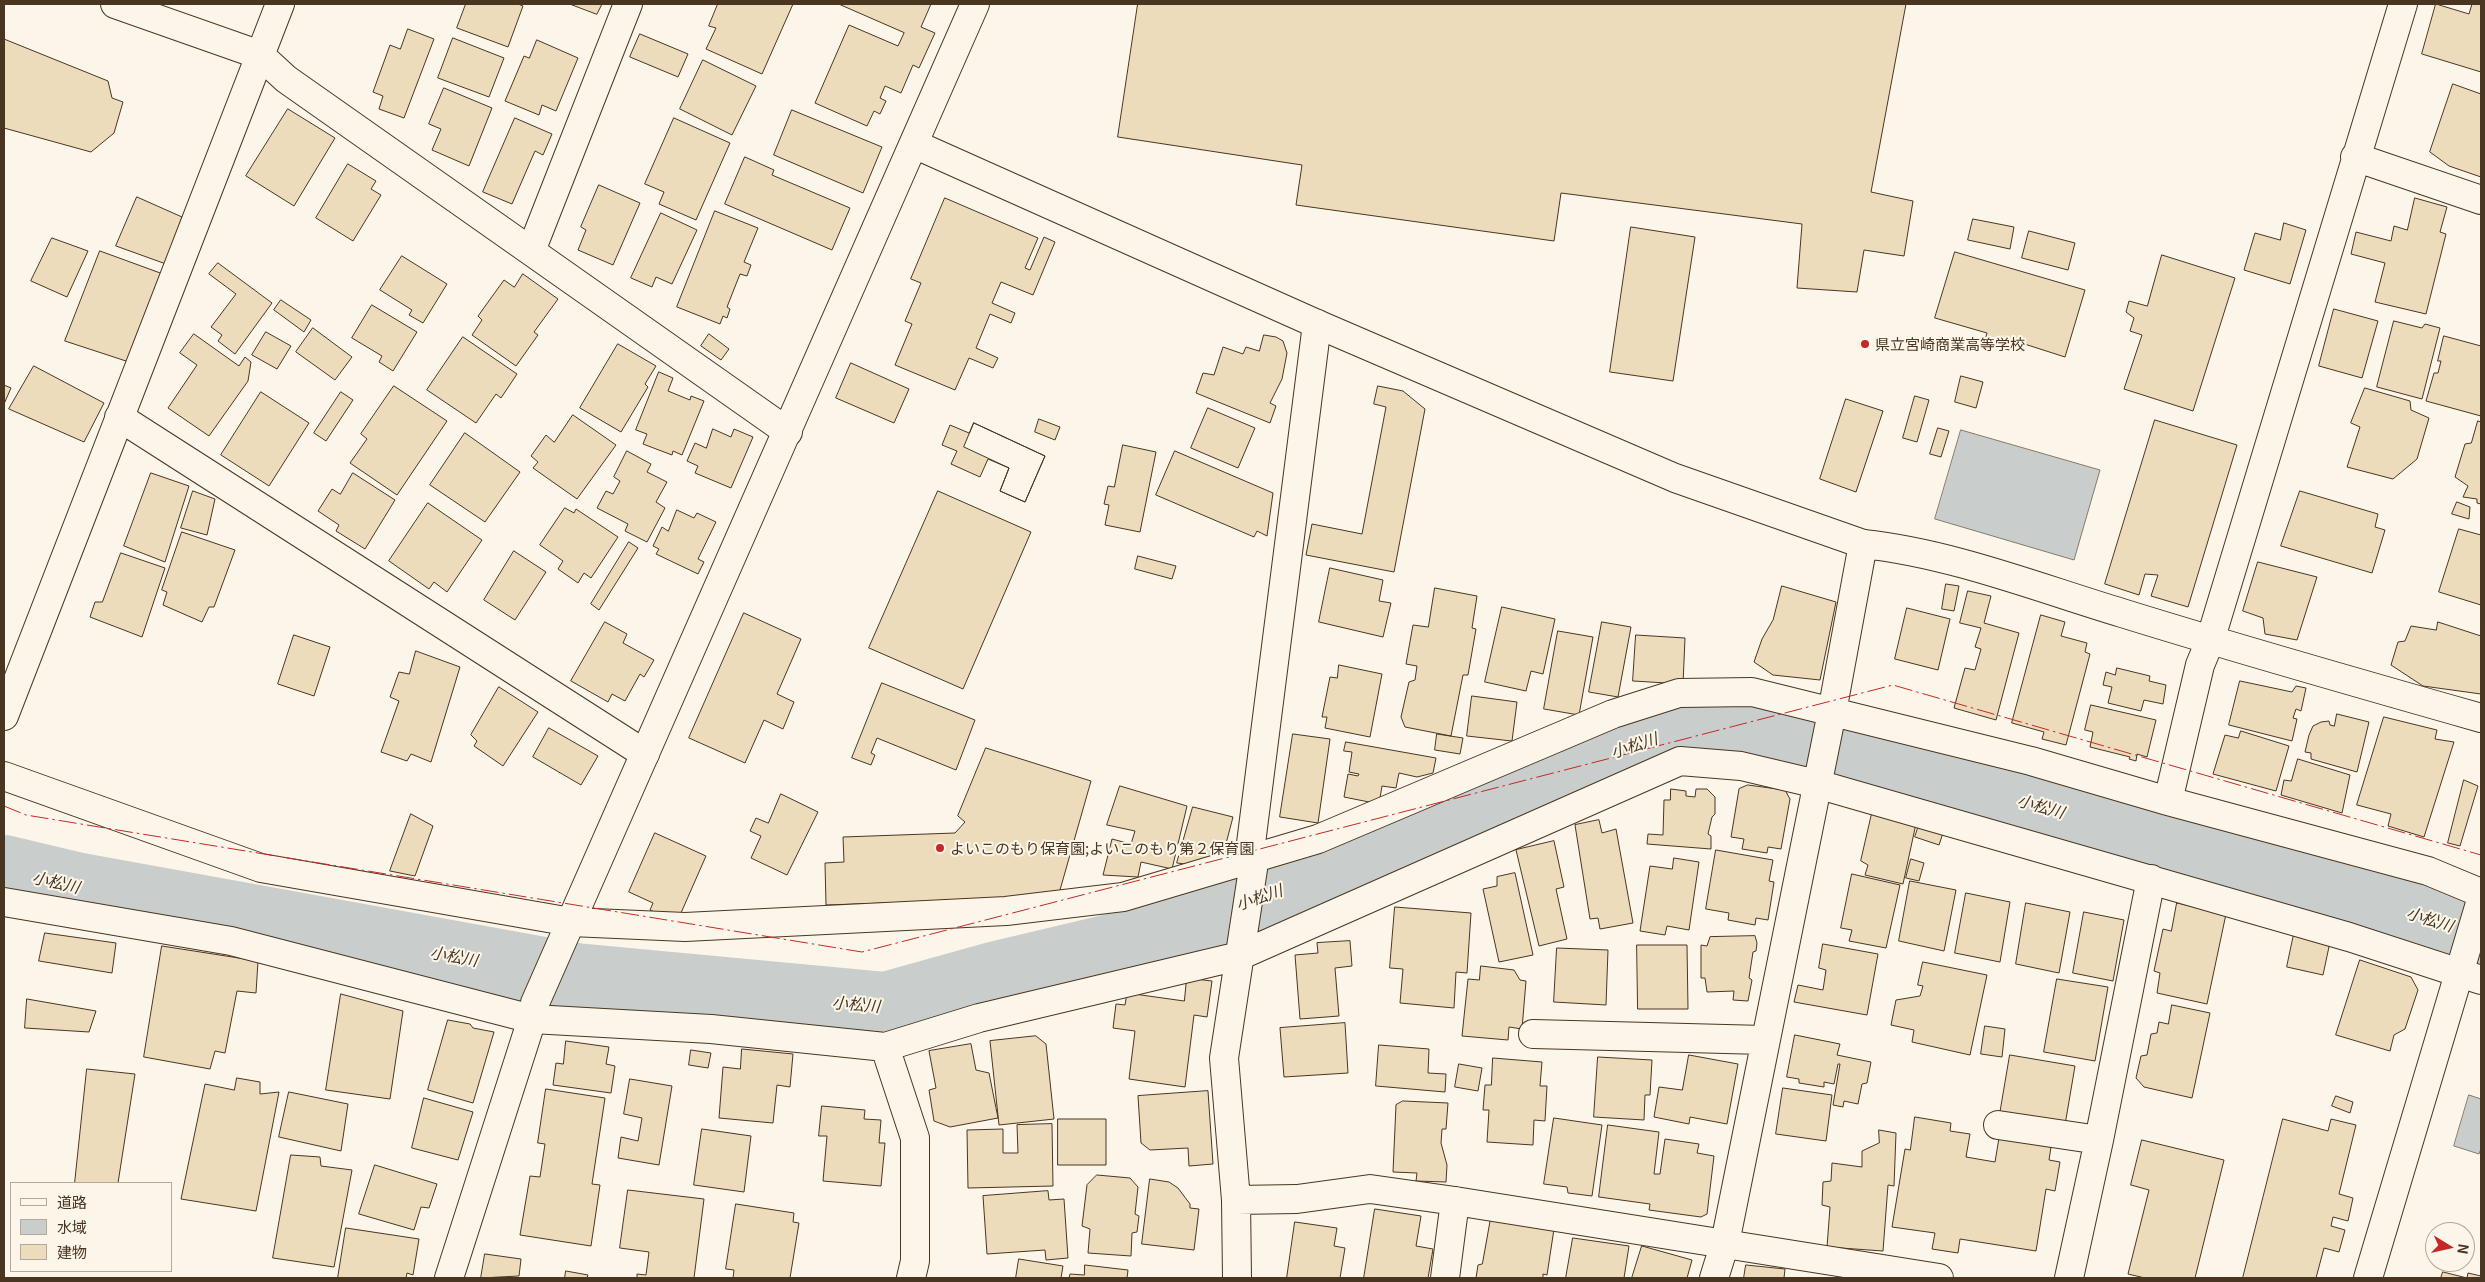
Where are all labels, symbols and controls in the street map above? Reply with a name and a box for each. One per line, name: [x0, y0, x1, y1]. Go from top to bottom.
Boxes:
place label: 県立宮崎商業高等学校: [1875, 335, 2025, 353]
marker: 県立宮崎商業高等学校: [1859, 338, 1871, 350]
water label: 小松川: [1608, 728, 1660, 762]
water label: 小松川: [2015, 790, 2067, 822]
place label: よいこのもり保育園;よいこのもり第２保育園: [950, 839, 1254, 857]
marker: よいこのもり保育園;よいこのもり第２保育園: [934, 842, 946, 854]
water label: 小松川: [30, 867, 82, 897]
water label: 小松川: [1233, 880, 1285, 914]
water label: 小松川: [2404, 903, 2456, 935]
water label: 小松川: [429, 942, 479, 970]
water label: 小松川: [831, 992, 881, 1016]
legend: [10, 1182, 172, 1272]
text: 道路: [57, 1191, 87, 1212]
text: 水域: [57, 1216, 87, 1237]
north arrow: [2425, 1222, 2475, 1272]
text: 建物: [57, 1241, 87, 1262]
text: N: [2453, 1242, 2475, 1256]

